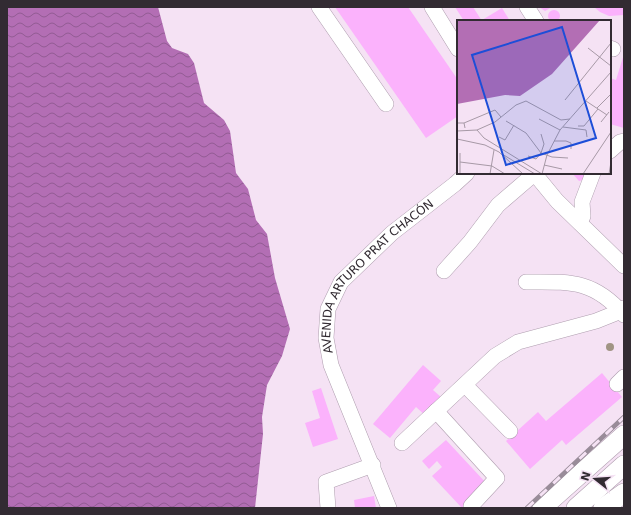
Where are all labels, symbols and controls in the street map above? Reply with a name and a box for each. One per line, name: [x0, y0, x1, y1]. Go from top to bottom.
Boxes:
inset map: [457, 20, 611, 174]
street label: AVENIDA ARTURO PRAT CHACÓN: [319, 196, 436, 355]
north arrow: [575, 459, 615, 499]
text: N: [578, 470, 593, 483]

